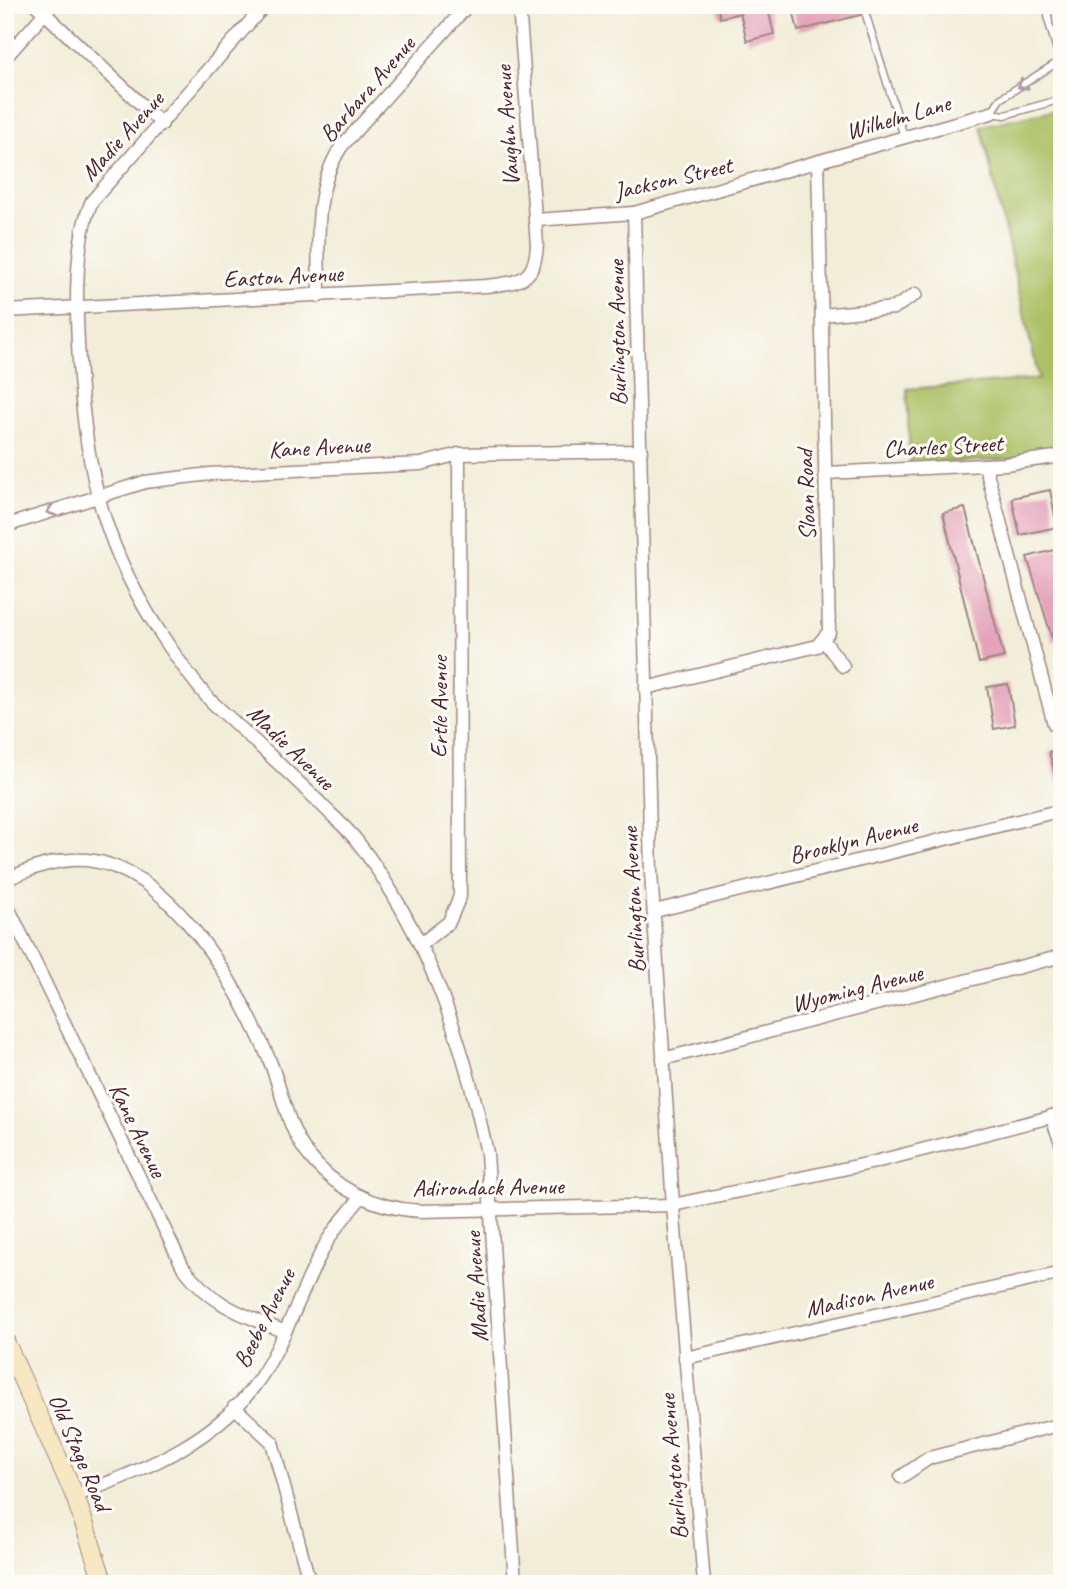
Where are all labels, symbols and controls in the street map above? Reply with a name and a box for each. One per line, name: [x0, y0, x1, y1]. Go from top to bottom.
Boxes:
street label: Barbara Avenue: [313, 28, 423, 148]
street label: Vaughn Avenue: [488, 62, 526, 187]
one-way arrow: [1017, 76, 1030, 89]
street label: Madie Avenue: [74, 83, 172, 187]
street label: Wilhelm Lane: [842, 87, 956, 146]
street label: Jackson Street: [610, 149, 737, 206]
street label: Easton Avenue: [223, 258, 346, 294]
street label: Burlington Avenue: [601, 258, 633, 406]
street label: Charles Street: [883, 428, 1005, 464]
street label: Kane Avenue: [268, 429, 372, 465]
street label: Sloan Road: [789, 445, 823, 541]
one-way arrow: [45, 503, 57, 517]
street label: Ertle Avenue: [424, 654, 454, 758]
street label: Madie Avenue: [241, 698, 343, 798]
street label: Brooklyn Avenue: [786, 809, 922, 870]
street label: Burlington Avenue: [614, 824, 652, 974]
street label: Wyoming Avenue: [788, 957, 928, 1019]
street label: Kane Avenue: [102, 1078, 175, 1184]
street label: Adirondack Avenue: [412, 1171, 566, 1203]
street label: Madie Avenue: [457, 1229, 495, 1343]
street label: Beebe Avenue: [226, 1261, 303, 1373]
street label: Madison Avenue: [802, 1265, 938, 1324]
street label: Old Stage Road: [42, 1389, 119, 1518]
street label: Burlington Avenue: [652, 1391, 694, 1541]

